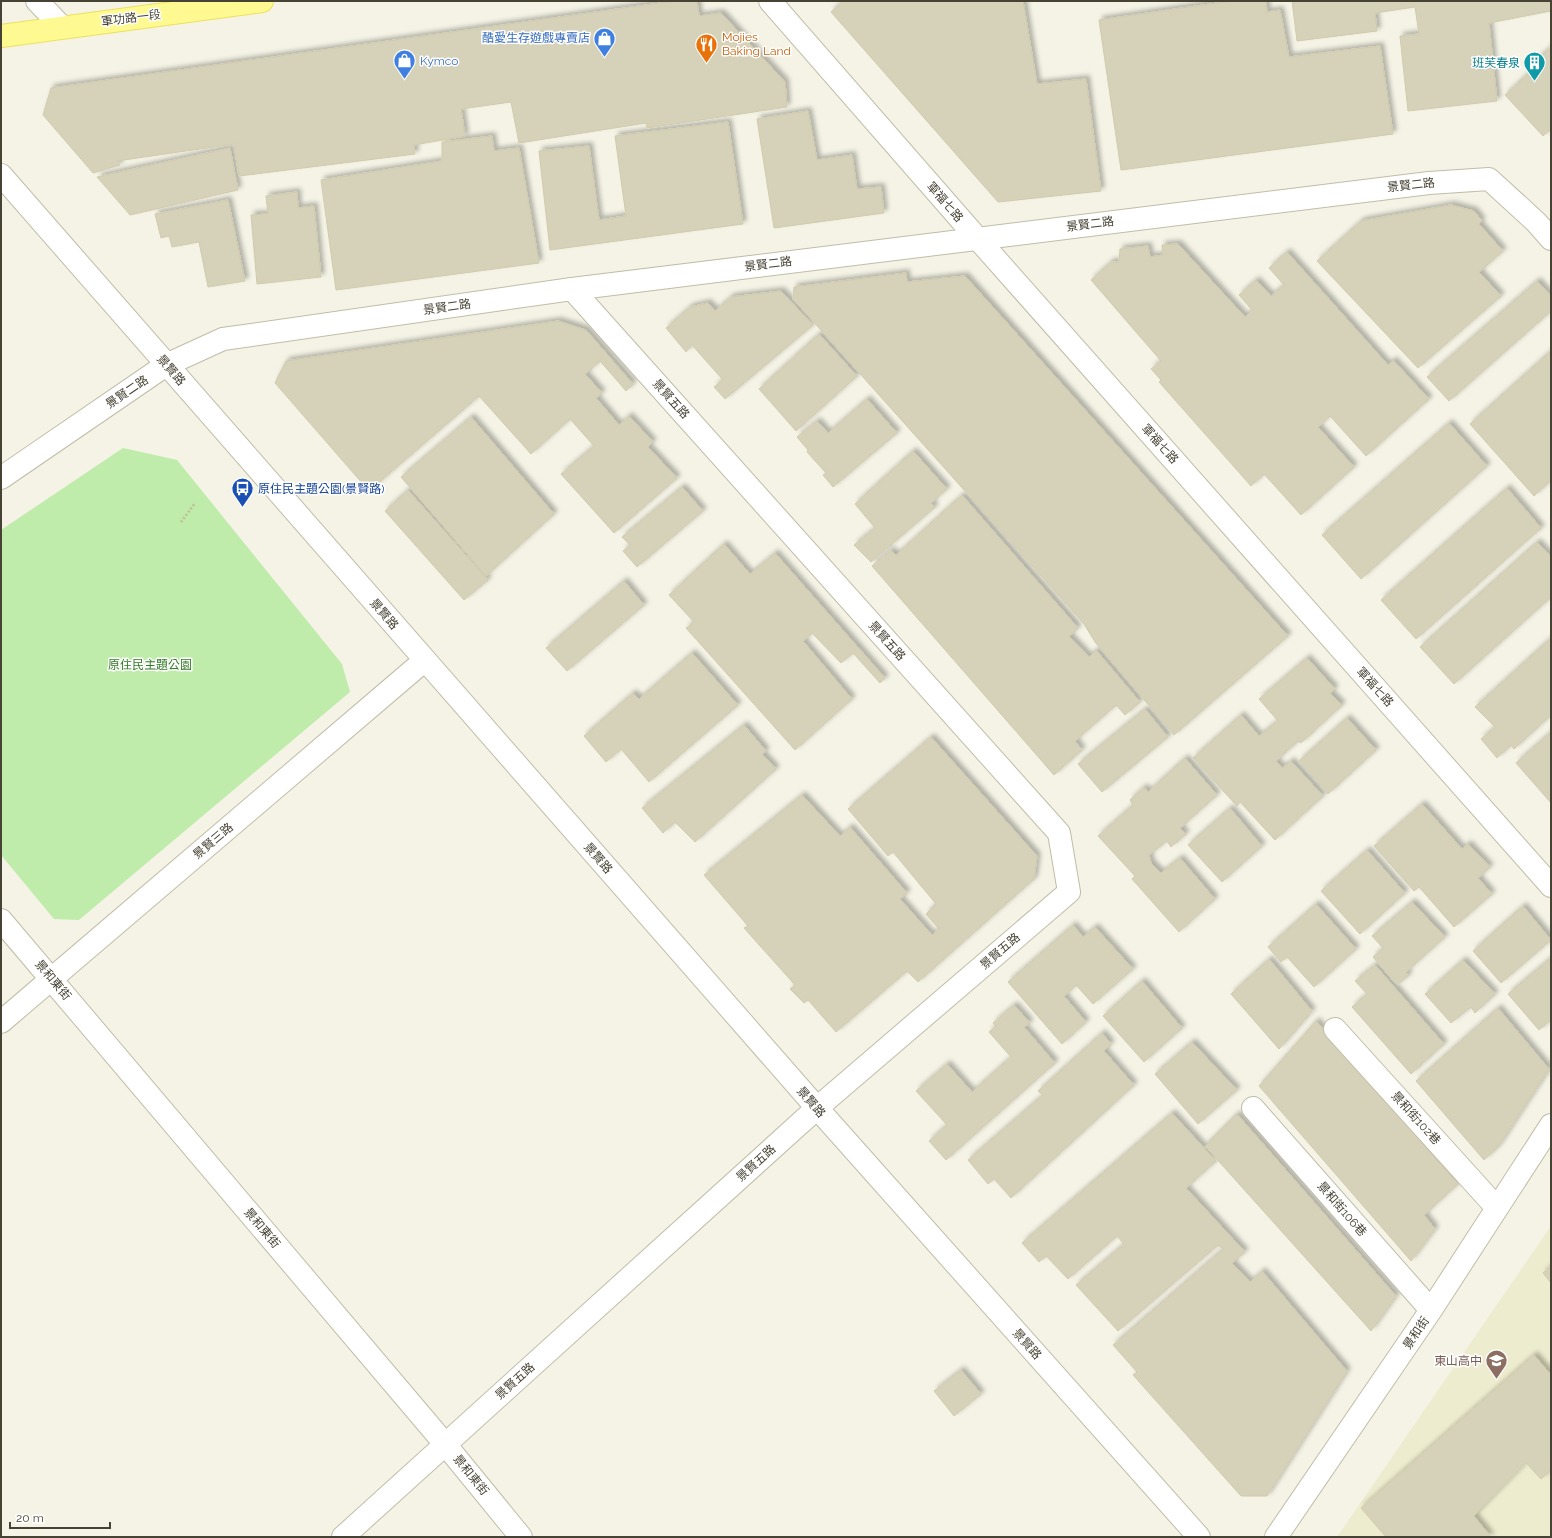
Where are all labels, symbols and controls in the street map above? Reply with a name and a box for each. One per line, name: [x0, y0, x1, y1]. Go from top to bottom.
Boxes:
street label: 軍功路一段: [100, 7, 162, 29]
shop icon: 酷愛生存遊戲專賣店: [592, 25, 618, 58]
place label: Mojies Baking Land: [722, 30, 791, 58]
place label: 酷愛生存遊戲專賣店: [482, 31, 590, 45]
restaurant icon: Mojies Baking Land: [693, 31, 719, 64]
shop icon: Kymco: [392, 48, 418, 81]
building icon: 班芙春泉: [1522, 50, 1548, 83]
place label: Kymco: [420, 54, 459, 68]
place label: 班芙春泉: [1472, 56, 1520, 70]
street label: 景賢二路: [1386, 176, 1436, 194]
street label: 軍福七路: [924, 179, 966, 225]
street label: 景賢二路: [1065, 214, 1115, 234]
street label: 景賢二路: [743, 254, 793, 274]
street label: 景賢二路: [422, 297, 472, 317]
street label: 景賢路: [154, 352, 188, 388]
street label: 景賢二路: [103, 373, 151, 411]
street label: 景賢五路: [650, 376, 692, 422]
street label: 軍福七路: [1139, 421, 1181, 467]
bus stop icon: 原住民主題公園(景賢路): [229, 476, 255, 509]
place label: 原住民主題公園(景賢路): [258, 482, 384, 496]
street label: 景賢路: [367, 596, 401, 632]
street label: 景賢五路: [866, 618, 908, 664]
park label: 原住民主題公園: [108, 658, 192, 672]
street label: 軍福七路: [1354, 664, 1396, 710]
street label: 景賢三路: [190, 820, 236, 862]
street label: 景賢路: [581, 840, 615, 876]
street label: 景賢五路: [977, 930, 1023, 972]
street label: 景和東街: [32, 957, 74, 1003]
street label: 景賢路: [794, 1084, 828, 1120]
street label: 景和街102巷: [1388, 1089, 1444, 1147]
street label: 景賢五路: [733, 1142, 779, 1184]
street label: 景和街106巷: [1315, 1179, 1369, 1239]
street label: 景和東街: [241, 1205, 283, 1251]
street label: 景和街: [1400, 1314, 1432, 1352]
street label: 景賢路: [1010, 1326, 1044, 1362]
school or university icon: 東山高中: [1484, 1348, 1510, 1381]
place label: 東山高中: [1434, 1354, 1482, 1368]
street label: 景賢五路: [492, 1360, 538, 1402]
street label: 景和東街: [450, 1452, 492, 1498]
scale bar: [10, 1504, 110, 1530]
text: 20 m: [16, 1511, 44, 1525]

